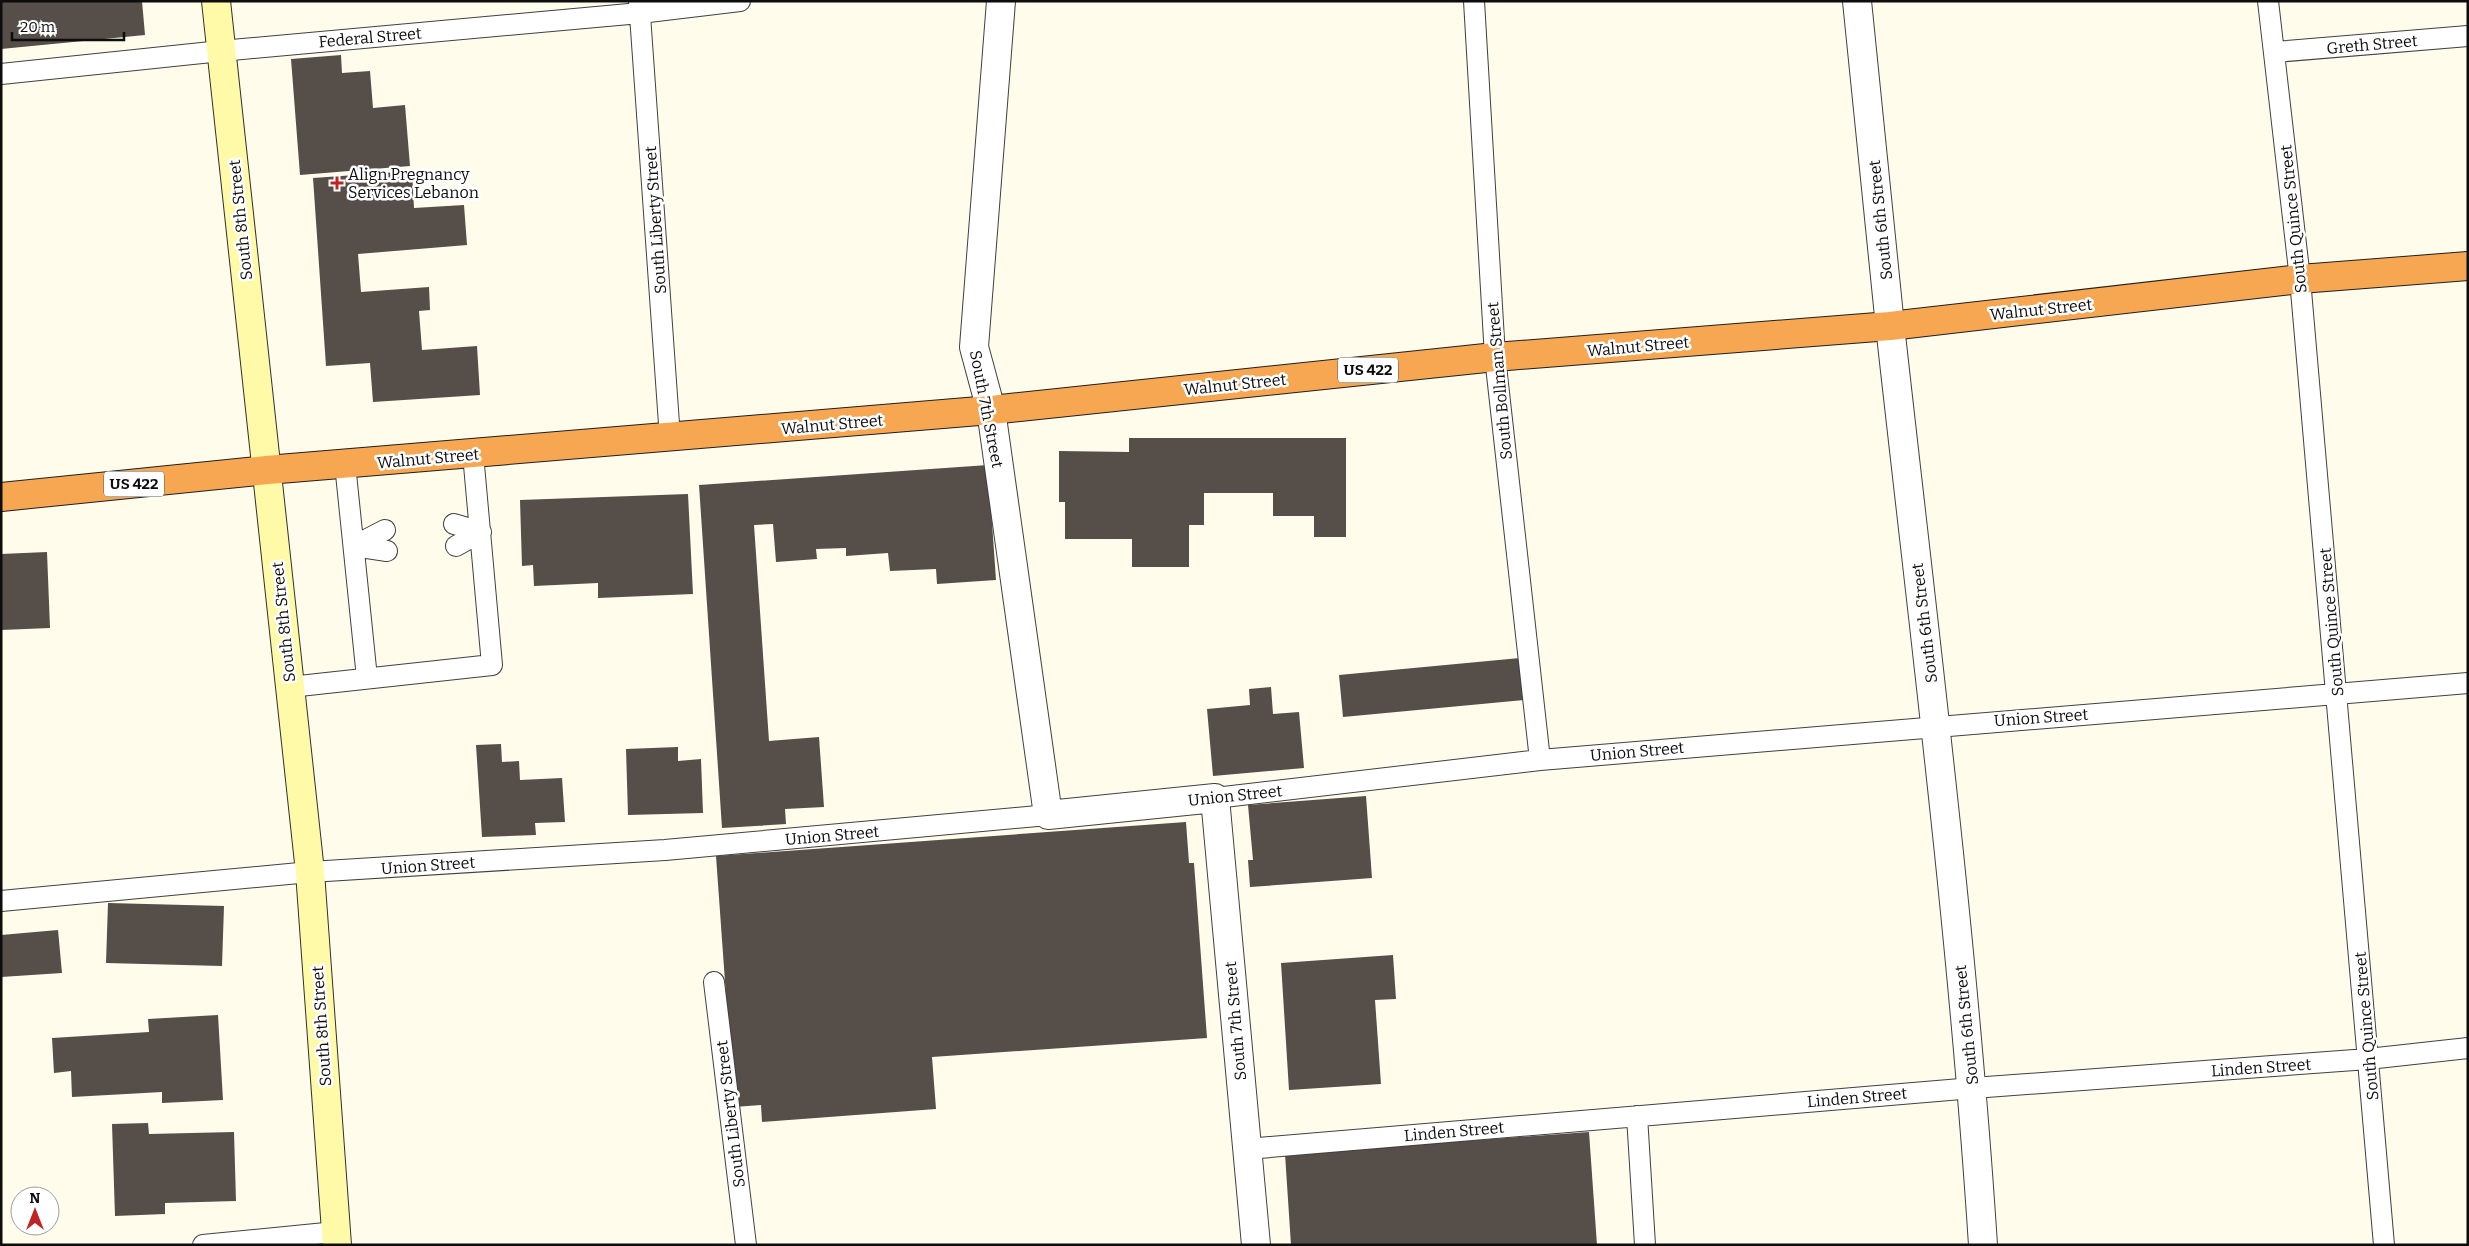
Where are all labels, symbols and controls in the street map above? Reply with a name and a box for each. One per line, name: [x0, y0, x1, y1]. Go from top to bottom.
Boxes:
scale bar: [12, 10, 125, 42]
text: 20 m: [20, 18, 56, 36]
street label: Federal Street: [318, 24, 423, 51]
street label: Greth Street: [2326, 31, 2419, 58]
street label: South Quince Street: [2276, 144, 2311, 294]
street label: South Liberty Street: [641, 145, 670, 295]
street label: South 8th Street: [225, 159, 256, 281]
street label: South 6th Street: [1865, 159, 1896, 281]
place label: Align Pregnancy Services Lebanon: [348, 165, 479, 202]
marker: Align Pregnancy Services Lebanon: [330, 176, 344, 190]
street label: Walnut Street: [1989, 295, 2093, 324]
street label: South Bollman Street: [1483, 301, 1516, 461]
street label: Walnut Street: [1586, 333, 1690, 360]
street label: South 7th Street: [966, 349, 1007, 470]
road number: US 422: [1338, 358, 1398, 382]
street label: Walnut Street: [1183, 370, 1287, 399]
street label: Walnut Street: [780, 411, 884, 438]
street label: Walnut Street: [376, 445, 480, 472]
road number: US 422: [104, 472, 164, 496]
street label: South Quince Street: [2316, 547, 2347, 697]
street label: South 8th Street: [268, 561, 299, 683]
street label: South 6th Street: [1908, 562, 1941, 684]
street label: Union Street: [1993, 705, 2089, 730]
street label: Union Street: [1589, 738, 1685, 765]
street label: Union Street: [1187, 781, 1283, 810]
street label: Union Street: [784, 822, 880, 849]
street label: Union Street: [380, 853, 476, 878]
street label: South Quince Street: [2351, 951, 2382, 1101]
street label: South 7th Street: [1221, 961, 1250, 1081]
street label: South 6th Street: [1951, 964, 1982, 1086]
street label: South 8th Street: [308, 965, 335, 1087]
street label: South Liberty Street: [712, 1039, 749, 1189]
street label: Linden Street: [2210, 1055, 2312, 1080]
street label: Linden Street: [1806, 1084, 1908, 1111]
street label: Linden Street: [1403, 1118, 1505, 1145]
north arrow: [10, 1186, 60, 1236]
text: N: [30, 1190, 41, 1207]

